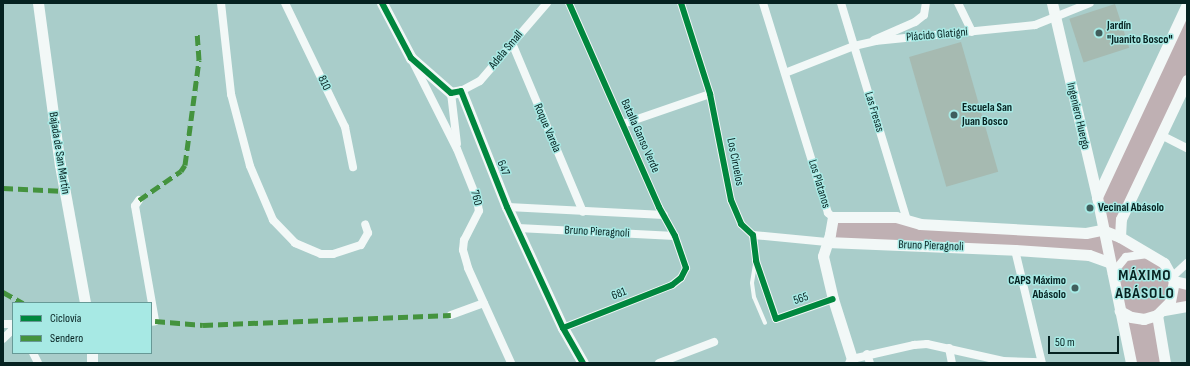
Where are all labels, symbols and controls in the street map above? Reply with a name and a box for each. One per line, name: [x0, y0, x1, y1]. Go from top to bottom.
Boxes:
place label: Jardín "Juanito Bosco": [1107, 19, 1173, 47]
street label: Plácido Glatigni: [906, 25, 968, 45]
street label: Adela Small: [486, 28, 526, 72]
marker: Jardín "Juanito Bosco": [1094, 28, 1104, 38]
street label: 810: [314, 73, 334, 93]
street label: Ingeniero Huergo: [1063, 81, 1093, 151]
street label: Las Fresas: [861, 90, 887, 134]
street label: Batalla Ganso Verde: [617, 97, 663, 175]
street label: Roque Varela: [530, 101, 564, 155]
place label: Escuela San Juan Bosco: [962, 101, 1012, 129]
marker: Escuela San Juan Bosco: [949, 110, 959, 120]
street label: Bajada de San Martín: [45, 111, 73, 195]
street label: Los Ciruelos: [723, 137, 747, 187]
street label: 647: [493, 158, 513, 178]
street label: Los Platanos: [805, 158, 833, 210]
street label: 760: [467, 189, 485, 207]
place label: Vecinal Abásolo: [1098, 201, 1164, 215]
marker: Vecinal Abásolo: [1085, 203, 1095, 213]
street label: Bruno Pieragnoli: [564, 223, 630, 241]
street label: Bruno Pieragnoli: [898, 238, 964, 254]
district label: MÁXIMO ABÁSOLO: [1115, 266, 1175, 304]
place label: CAPS Máximo Abásolo: [1008, 274, 1066, 302]
marker: CAPS Máximo Abásolo: [1069, 282, 1081, 294]
street label: 681: [610, 285, 628, 303]
street label: 565: [792, 290, 810, 308]
legend: [12, 302, 152, 354]
text: Ciclovía: [50, 311, 81, 326]
scale bar: [1050, 328, 1121, 354]
text: Sendero: [50, 331, 83, 346]
text: 50 m: [1055, 335, 1075, 350]

